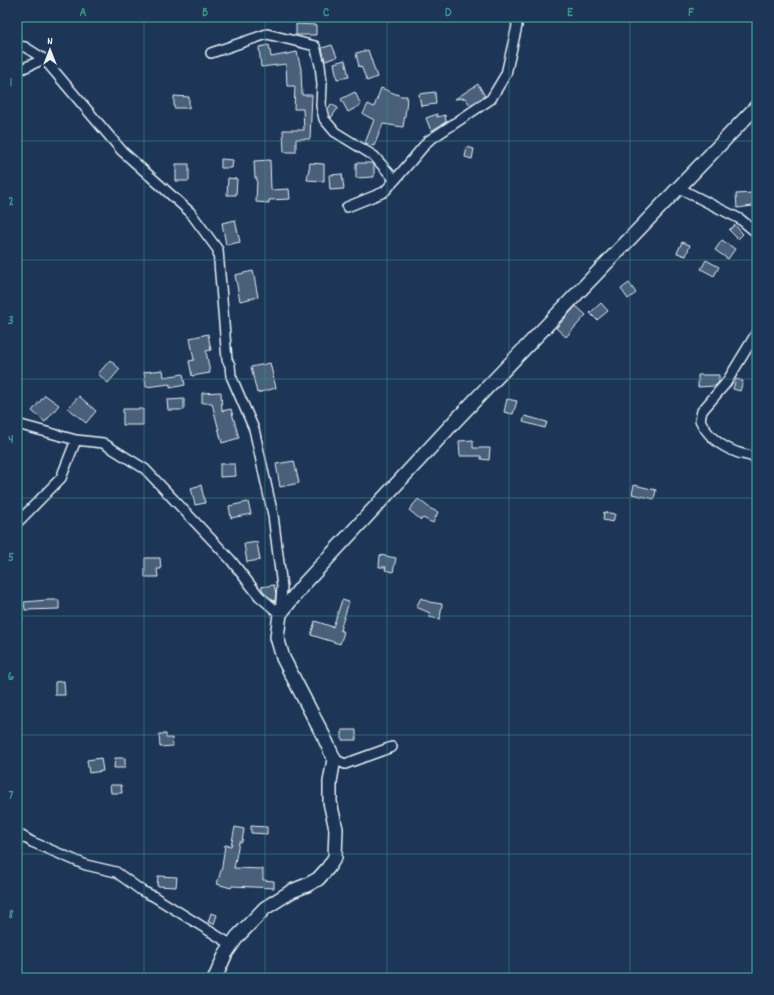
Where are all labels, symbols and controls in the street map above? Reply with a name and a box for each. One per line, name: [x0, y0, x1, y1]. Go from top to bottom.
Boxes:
text: A: [79, 4, 87, 23]
text: B: [202, 4, 208, 23]
text: C: [323, 4, 330, 23]
text: D: [445, 4, 452, 23]
text: E: [567, 4, 574, 23]
text: F: [688, 4, 694, 23]
north arrow: [30, 30, 70, 70]
text: N: [47, 34, 53, 50]
text: 1: [10, 74, 13, 93]
text: 2: [8, 193, 14, 212]
text: 3: [8, 312, 14, 331]
text: 4: [8, 431, 14, 450]
text: 5: [8, 549, 14, 568]
text: 6: [8, 668, 15, 687]
text: 7: [9, 787, 14, 806]
text: 8: [8, 906, 14, 925]

